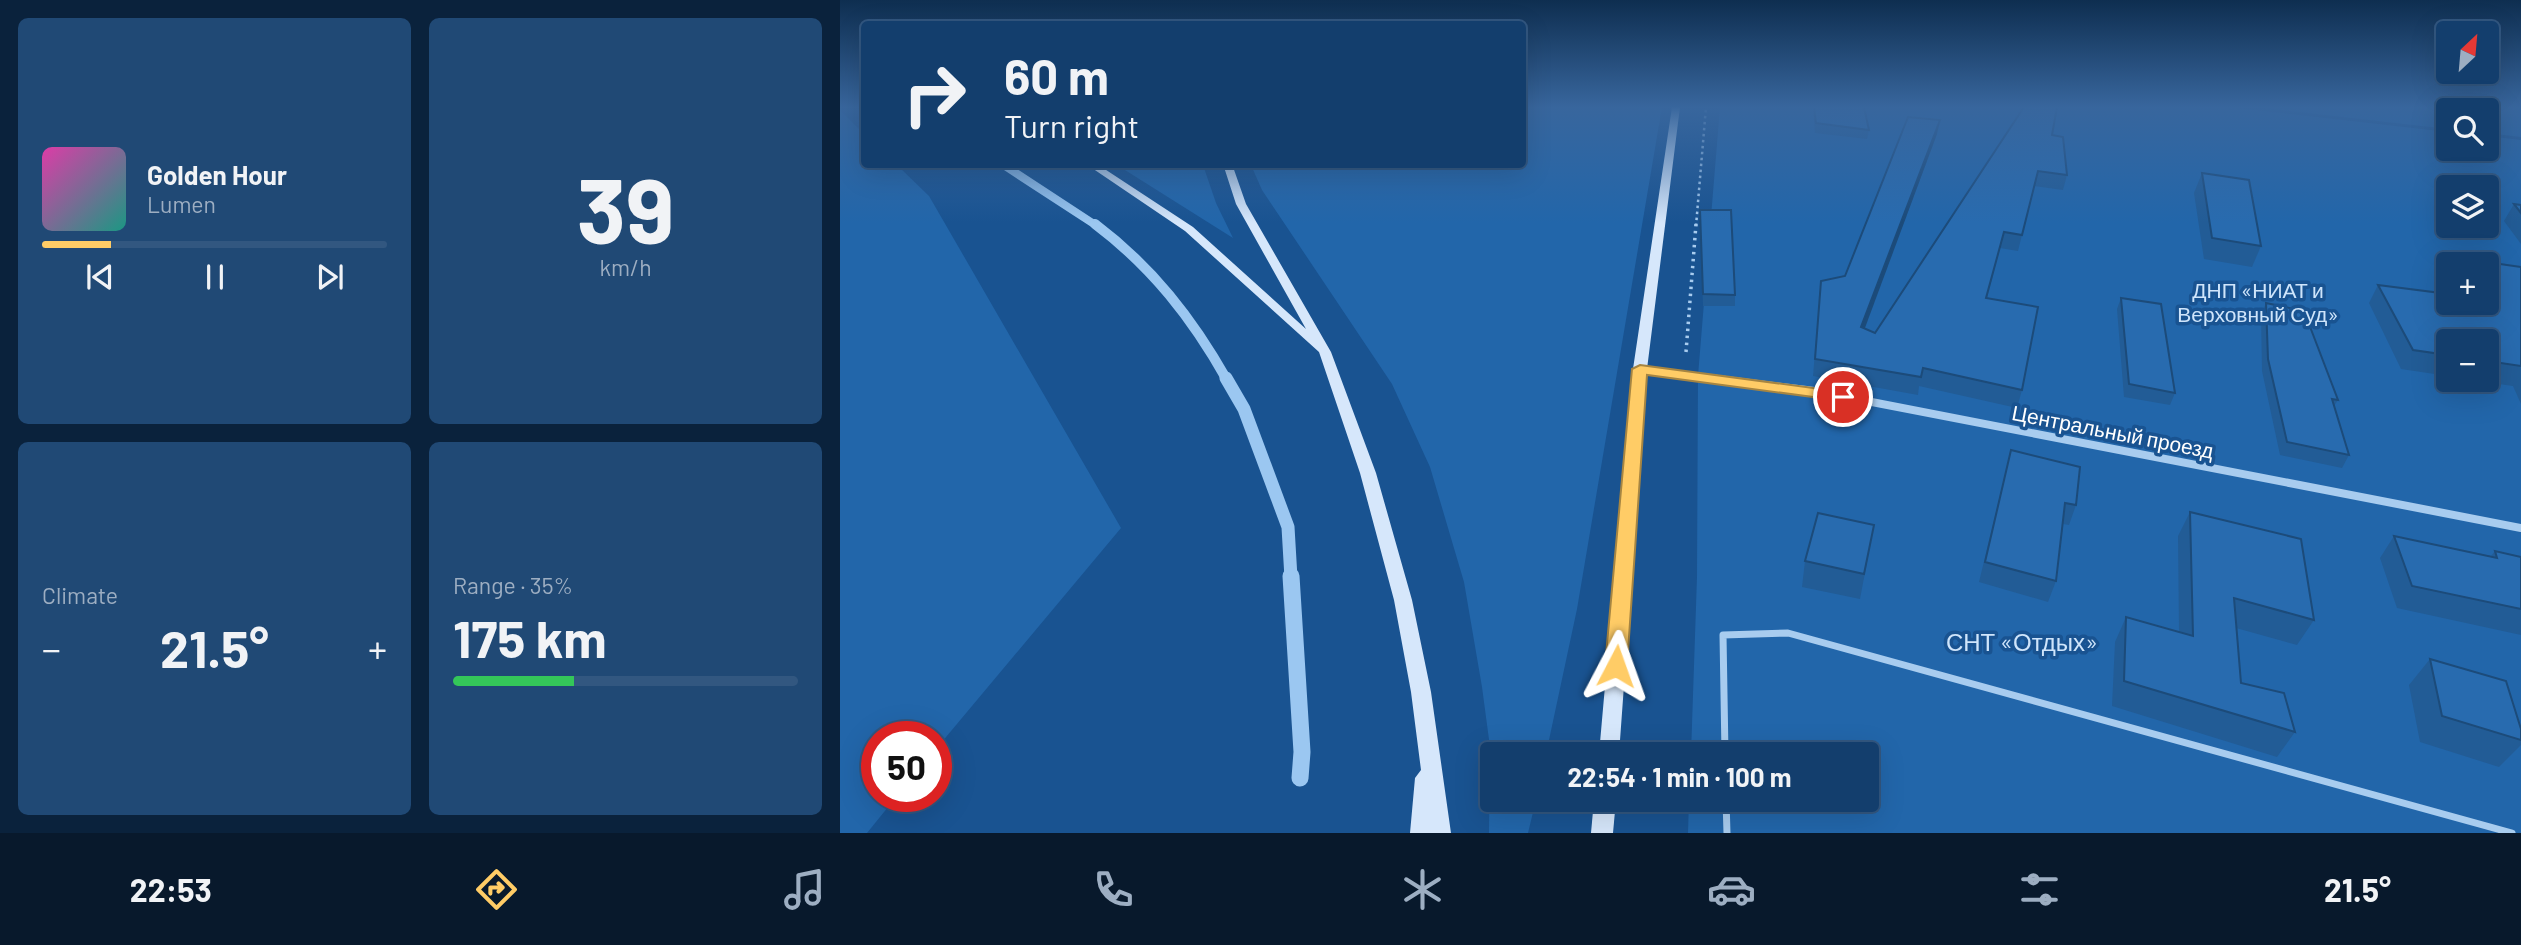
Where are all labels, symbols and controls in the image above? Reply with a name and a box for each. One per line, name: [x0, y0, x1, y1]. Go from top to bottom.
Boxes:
north arrow: [2436, 21, 2499, 84]
map controls: [2436, 21, 2499, 392]
text: 60 m: [1004, 46, 1109, 105]
icon: right: [889, 49, 980, 140]
button: search: [2436, 98, 2499, 161]
text: Turn right: [1004, 106, 1139, 144]
text: 39: [577, 153, 674, 262]
text: Golden Hour: [147, 159, 287, 190]
button: layers: [2436, 175, 2499, 238]
text: Lumen: [147, 190, 216, 218]
button: +: [2436, 252, 2499, 315]
text: km/h: [599, 253, 652, 281]
icon: previous: [81, 258, 119, 296]
icon: pause: [196, 258, 234, 296]
icon: next: [311, 258, 349, 296]
park label: ДНП «НИАТ и Верховный Суд»: [2177, 277, 2339, 326]
button: −: [2436, 329, 2499, 392]
pin: [1813, 367, 1873, 427]
icon: arrive: [1824, 378, 1862, 416]
street label: Центральный проезд: [2010, 399, 2216, 463]
text: Range · 35%: [453, 571, 573, 599]
text: Climate: [42, 581, 118, 609]
text: 175 km: [453, 606, 607, 668]
text: 21.5°: [160, 616, 269, 678]
text: −: [42, 625, 61, 671]
text: +: [368, 625, 387, 671]
park label: СНТ «Отдых»: [1946, 627, 2098, 656]
position arrow: [1579, 629, 1653, 703]
speed limit sign: 50: [861, 721, 952, 812]
text: 22:54 · 1 min · 100 m: [1567, 761, 1792, 792]
icon: directions: [472, 865, 521, 914]
icon: music: [780, 865, 829, 914]
icon: phone: [1089, 865, 1138, 914]
icon: climate: [1398, 865, 1447, 914]
icon: car: [1707, 865, 1756, 914]
icon: filters: [2015, 865, 2064, 914]
text: 22:53: [130, 870, 212, 908]
text: 21.5°: [2324, 870, 2391, 908]

